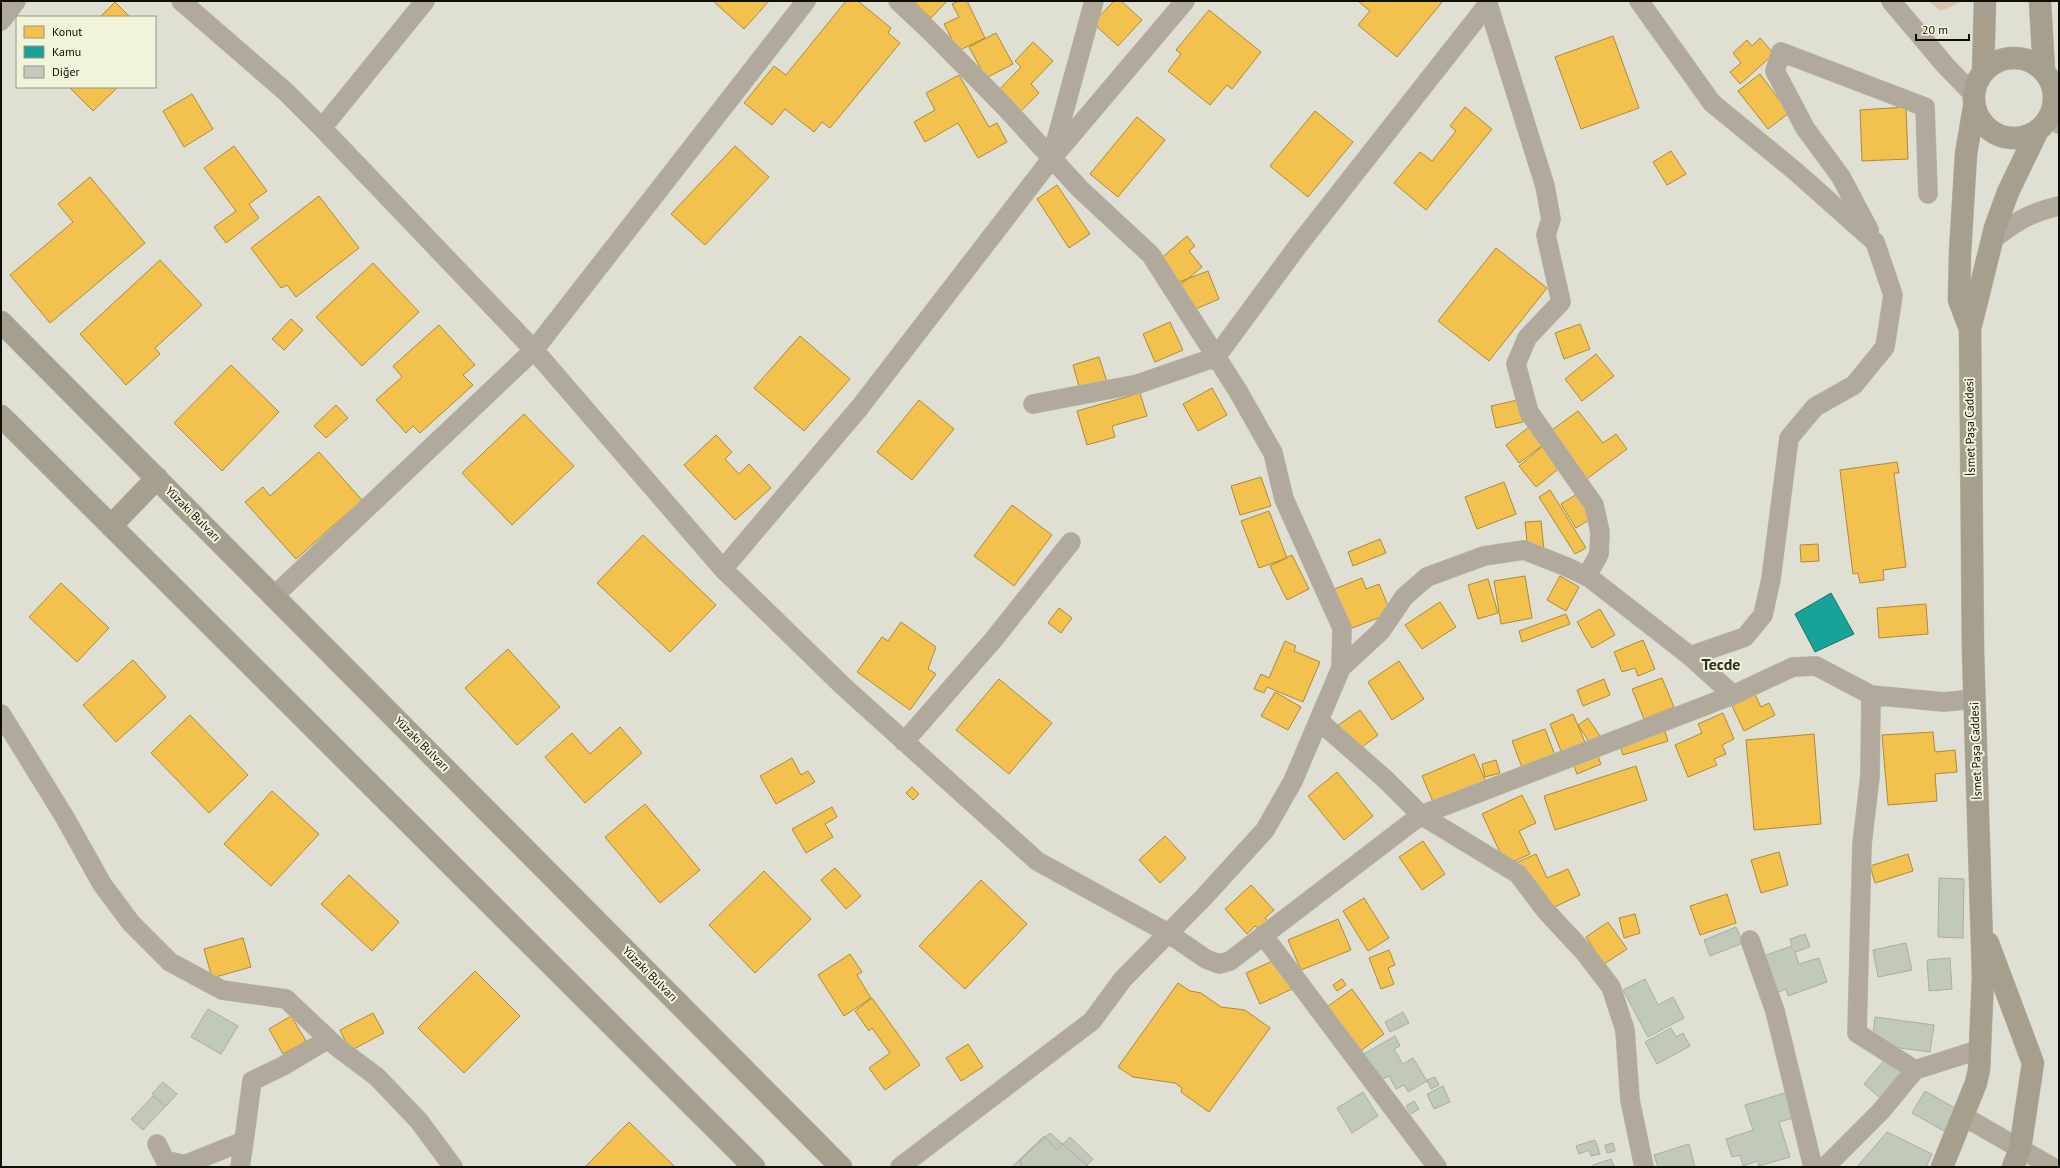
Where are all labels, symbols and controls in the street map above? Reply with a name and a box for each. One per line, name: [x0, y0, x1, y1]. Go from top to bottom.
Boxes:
legend: [16, 16, 156, 88]
scale bar: [1916, 16, 1969, 42]
text: 20 m: [1922, 22, 1948, 37]
text: Konut: [52, 24, 82, 39]
text: Kamu: [52, 44, 81, 59]
text: Diğer: [52, 64, 80, 79]
street label: İsmet Paşa Caddesi: [1961, 378, 1978, 476]
street label: Yüzakı Bulvarı: [163, 483, 224, 544]
district label: Tecde: [1702, 654, 1740, 674]
street label: İsmet Paşa Caddesi: [1966, 702, 1985, 800]
street label: Yüzakı Bulvarı: [392, 713, 453, 774]
street label: Yüzakı Bulvarı: [620, 943, 681, 1004]

